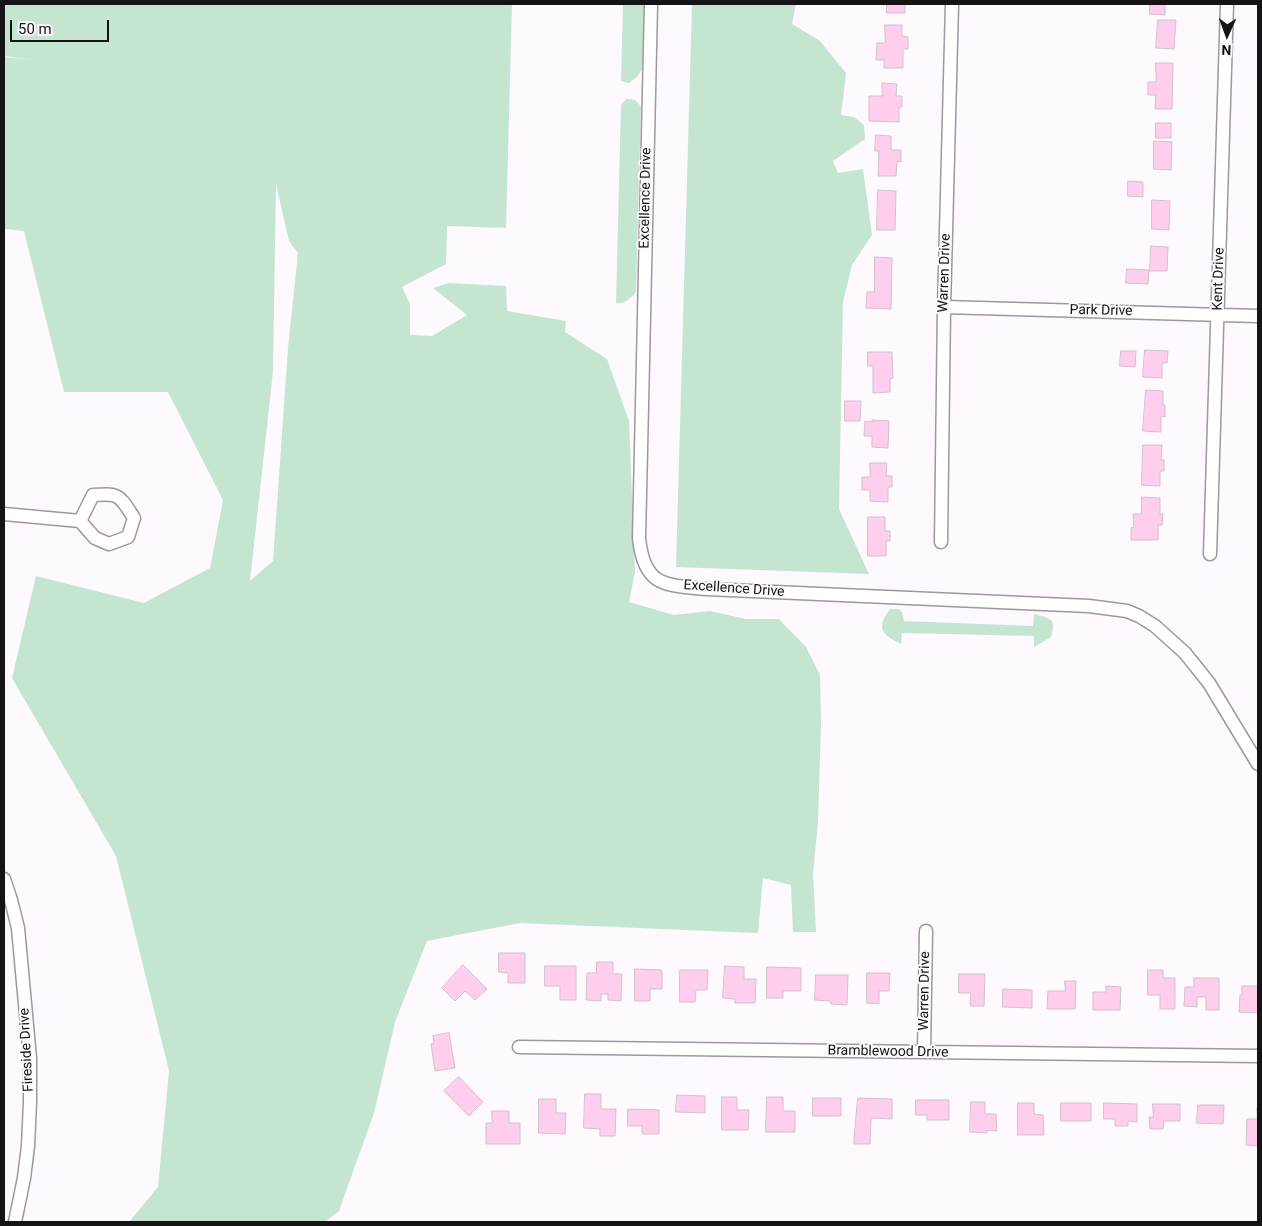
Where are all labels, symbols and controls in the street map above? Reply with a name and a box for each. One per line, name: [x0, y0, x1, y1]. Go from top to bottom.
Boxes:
scale bar: [12, 10, 111, 42]
north arrow: [1202, 10, 1252, 60]
text: 50 m: [18, 20, 52, 38]
text: N: [1221, 42, 1232, 58]
street label: Excellence Drive: [637, 147, 655, 249]
street label: Warren Drive: [935, 233, 955, 313]
street label: Kent Drive: [1210, 247, 1228, 311]
street label: Park Drive: [1069, 302, 1133, 320]
street label: Excellence Drive: [683, 577, 785, 601]
street label: Warren Drive: [916, 951, 934, 1031]
street label: Fireside Drive: [16, 1008, 38, 1092]
street label: Bramblewood Drive: [827, 1043, 949, 1061]

